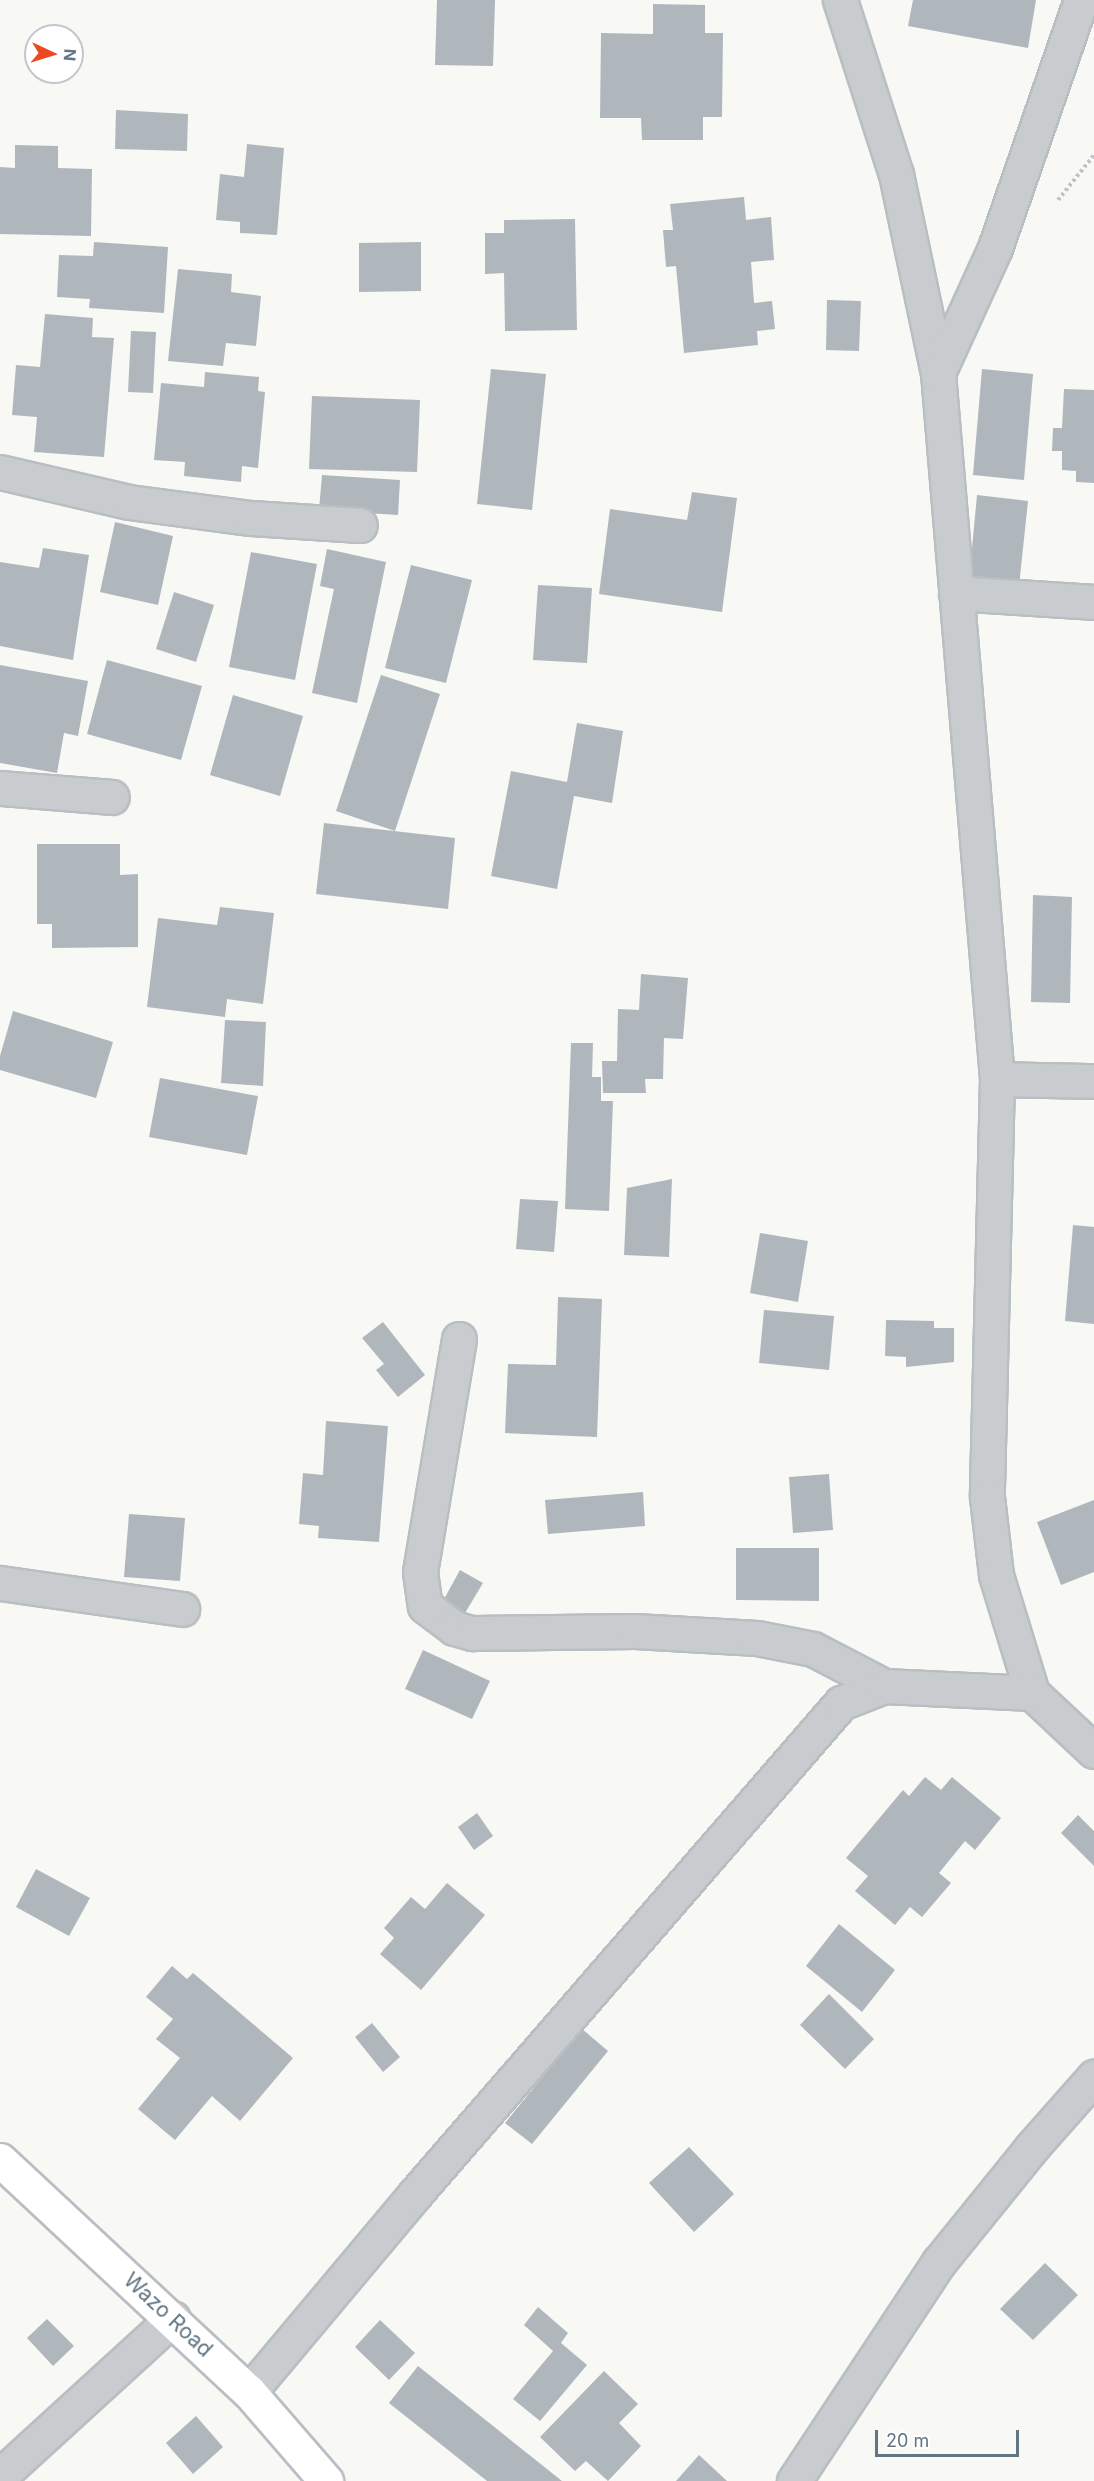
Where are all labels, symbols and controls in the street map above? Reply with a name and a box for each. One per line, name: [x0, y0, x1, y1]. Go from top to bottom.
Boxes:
north arrow: [24, 24, 84, 84]
text: N: [60, 48, 80, 62]
street label: Wazo Road: [119, 2268, 217, 2362]
scale bar: [878, 2418, 1022, 2456]
text: 20 m: [886, 2430, 929, 2451]

